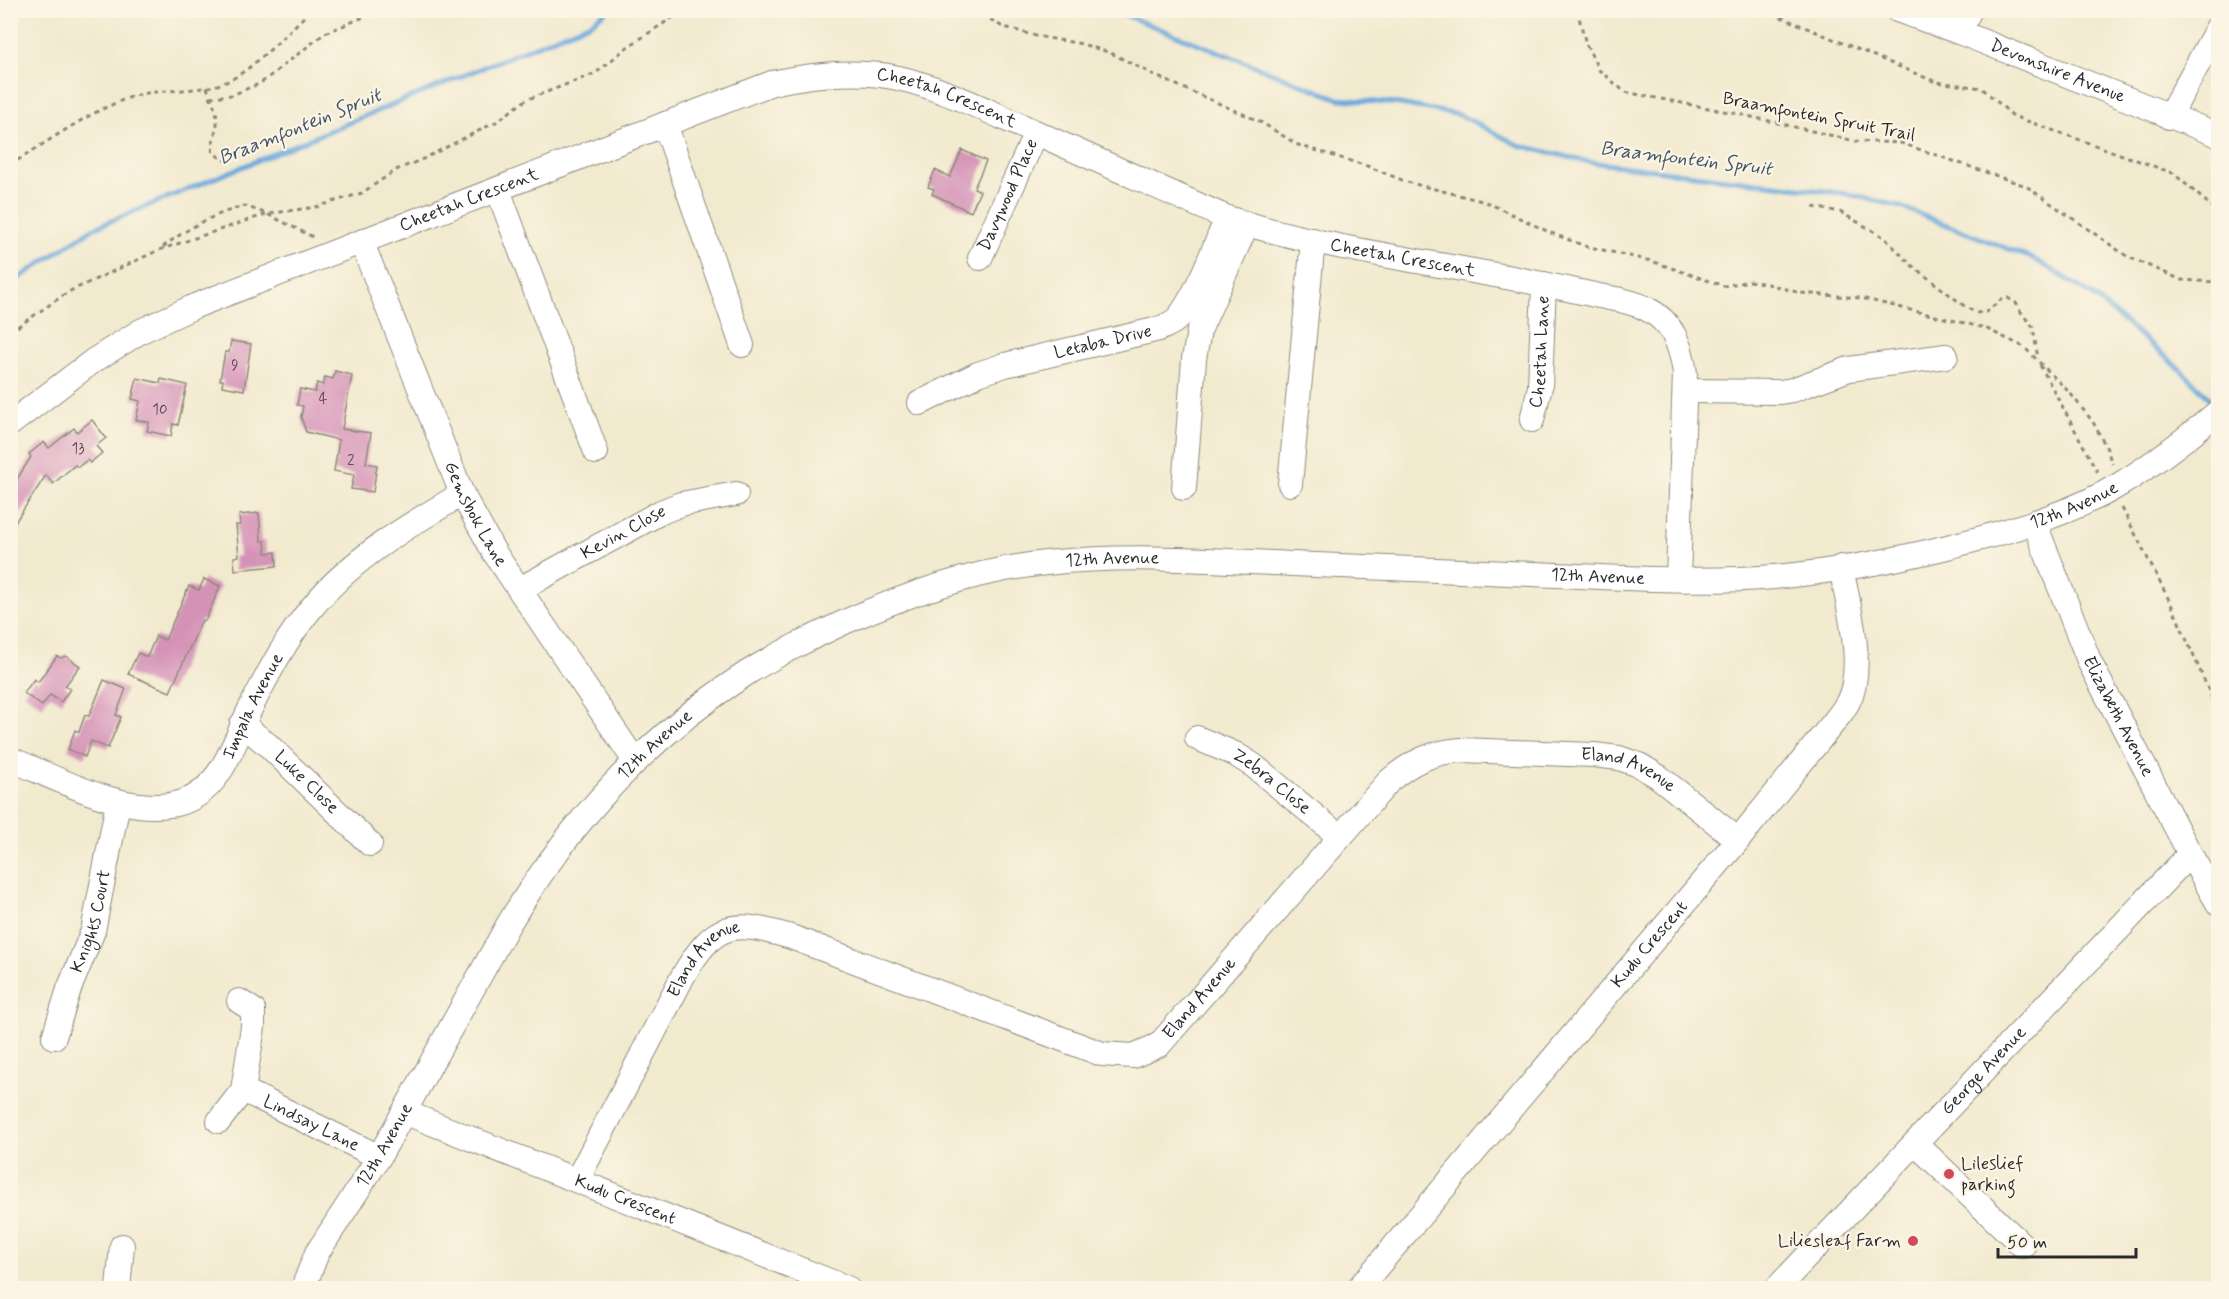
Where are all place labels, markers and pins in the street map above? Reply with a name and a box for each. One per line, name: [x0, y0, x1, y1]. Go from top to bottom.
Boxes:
place label: Lileslief parking: [1961, 1152, 2024, 1199]
marker: Lileslief parking: [1942, 1167, 1956, 1181]
place label: Liliesleaf Farm: [1778, 1229, 1901, 1253]
marker: Liliesleaf Farm: [1906, 1234, 1920, 1248]

